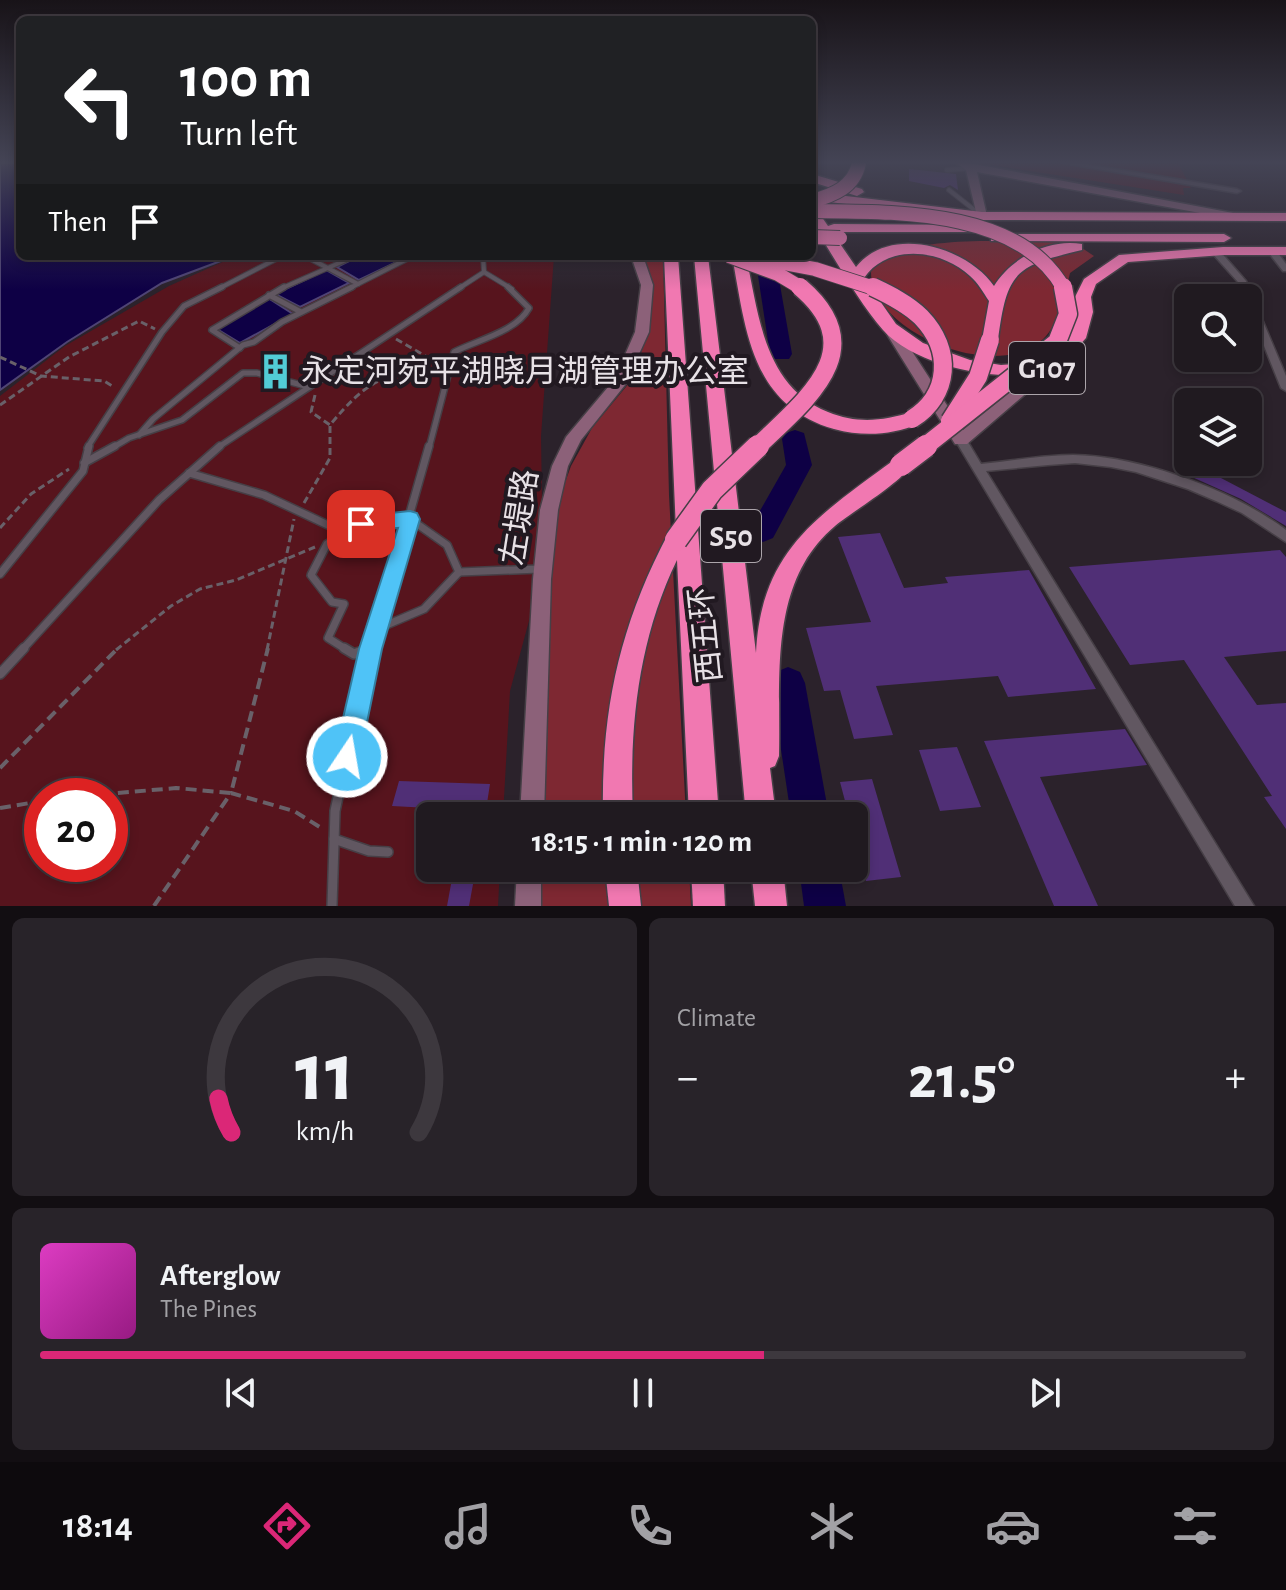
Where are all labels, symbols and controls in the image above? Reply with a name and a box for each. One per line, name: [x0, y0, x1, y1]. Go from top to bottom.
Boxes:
icon: left: [48, 48, 152, 152]
text: 100 m: [180, 51, 312, 107]
text: Turn left: [180, 116, 297, 152]
icon: arrive: [123, 200, 167, 244]
text: Then: [48, 207, 107, 237]
map controls: [1174, 284, 1262, 476]
button: search: [1174, 284, 1262, 372]
road number: G107: [1009, 342, 1085, 394]
building icon: 永定河宛平湖晓月湖管理办公室: [256, 352, 294, 390]
place label: 永定河宛平湖晓月湖管理办公室: [301, 354, 749, 388]
button: layers: [1174, 388, 1262, 476]
street label: 左堤路: [495, 467, 543, 567]
pin: [327, 490, 395, 558]
icon: arrive: [339, 502, 383, 546]
road number: S50: [701, 510, 761, 562]
street label: 西五环: [685, 585, 727, 684]
position arrow: [305, 715, 389, 799]
speed limit sign: 20: [24, 778, 128, 882]
text: 18:15 · 1 min · 120 m: [532, 827, 752, 857]
text: Climate: [677, 1005, 756, 1031]
text: 11: [295, 1032, 354, 1116]
text: 21.5°: [908, 1049, 1015, 1109]
text: −: [677, 1056, 698, 1100]
text: +: [1225, 1056, 1246, 1100]
text: km/h: [295, 1117, 354, 1146]
text: Afterglow: [160, 1261, 281, 1291]
text: The Pines: [160, 1296, 257, 1322]
icon: previous: [219, 1371, 263, 1415]
icon: pause: [621, 1371, 665, 1415]
icon: next: [1023, 1371, 1067, 1415]
icon: directions: [259, 1498, 315, 1554]
icon: music: [440, 1498, 496, 1554]
icon: phone: [622, 1498, 678, 1554]
icon: climate: [804, 1498, 860, 1554]
icon: car: [985, 1498, 1041, 1554]
icon: filters: [1167, 1498, 1223, 1554]
text: 18:14: [63, 1508, 133, 1544]

